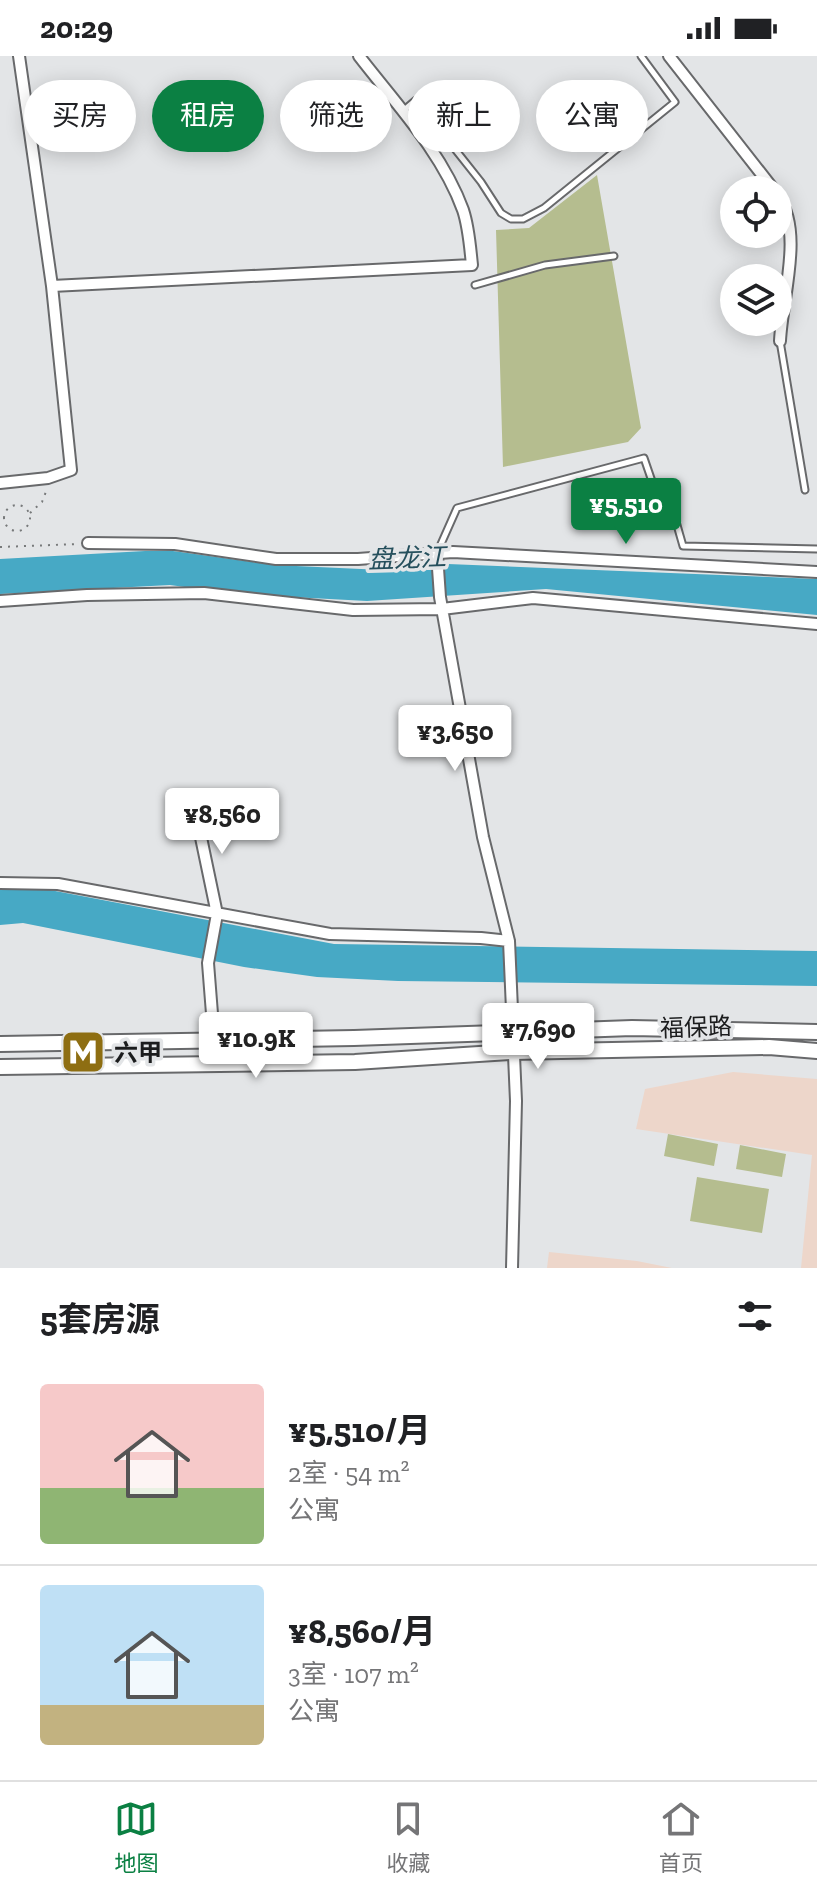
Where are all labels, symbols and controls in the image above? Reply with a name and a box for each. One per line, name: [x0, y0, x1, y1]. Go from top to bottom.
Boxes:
text: 20:29: [40, 10, 113, 46]
chip: 买房: [24, 80, 136, 152]
chip: 租房: [152, 80, 264, 152]
chip: 筛选: [280, 80, 392, 152]
chip: 新上: [408, 80, 520, 152]
chip: 公寓: [536, 80, 648, 152]
map controls: [720, 176, 792, 336]
button: locate: [720, 176, 792, 248]
button: layers: [720, 264, 792, 336]
pin: ¥5,510: [561, 478, 691, 546]
text: ¥5,510: [589, 488, 663, 520]
water label: 盘龙江: [367, 541, 450, 575]
pin: ¥3,650: [390, 705, 520, 773]
text: ¥3,650: [416, 715, 494, 747]
pin: ¥8,560: [157, 788, 287, 856]
text: ¥8,560: [183, 798, 261, 830]
pin: ¥7,690: [473, 1003, 603, 1071]
street label: 福保路: [660, 1011, 732, 1043]
pin: ¥10.9K: [191, 1012, 321, 1080]
text: ¥7,690: [500, 1013, 576, 1045]
text: ¥10.9K: [217, 1022, 295, 1054]
metro station icon: 六甲: [59, 1028, 107, 1076]
place label: 六甲: [114, 1038, 162, 1067]
icon: filters: [733, 1294, 777, 1338]
text: 5套房源: [40, 1299, 160, 1340]
text: ¥5,510/月: [288, 1410, 431, 1451]
icon: home: [104, 1416, 200, 1512]
text: 2室 · 54 m²: [288, 1457, 410, 1489]
text: 公寓: [288, 1494, 340, 1526]
text: ¥8,560/月: [288, 1611, 436, 1652]
icon: home: [104, 1617, 200, 1713]
text: 3室 · 107 m²: [288, 1658, 419, 1690]
text: 公寓: [288, 1695, 340, 1727]
tab: 地图: [114, 1797, 158, 1877]
tab: 收藏: [386, 1797, 431, 1877]
tab: 首页: [659, 1797, 703, 1877]

